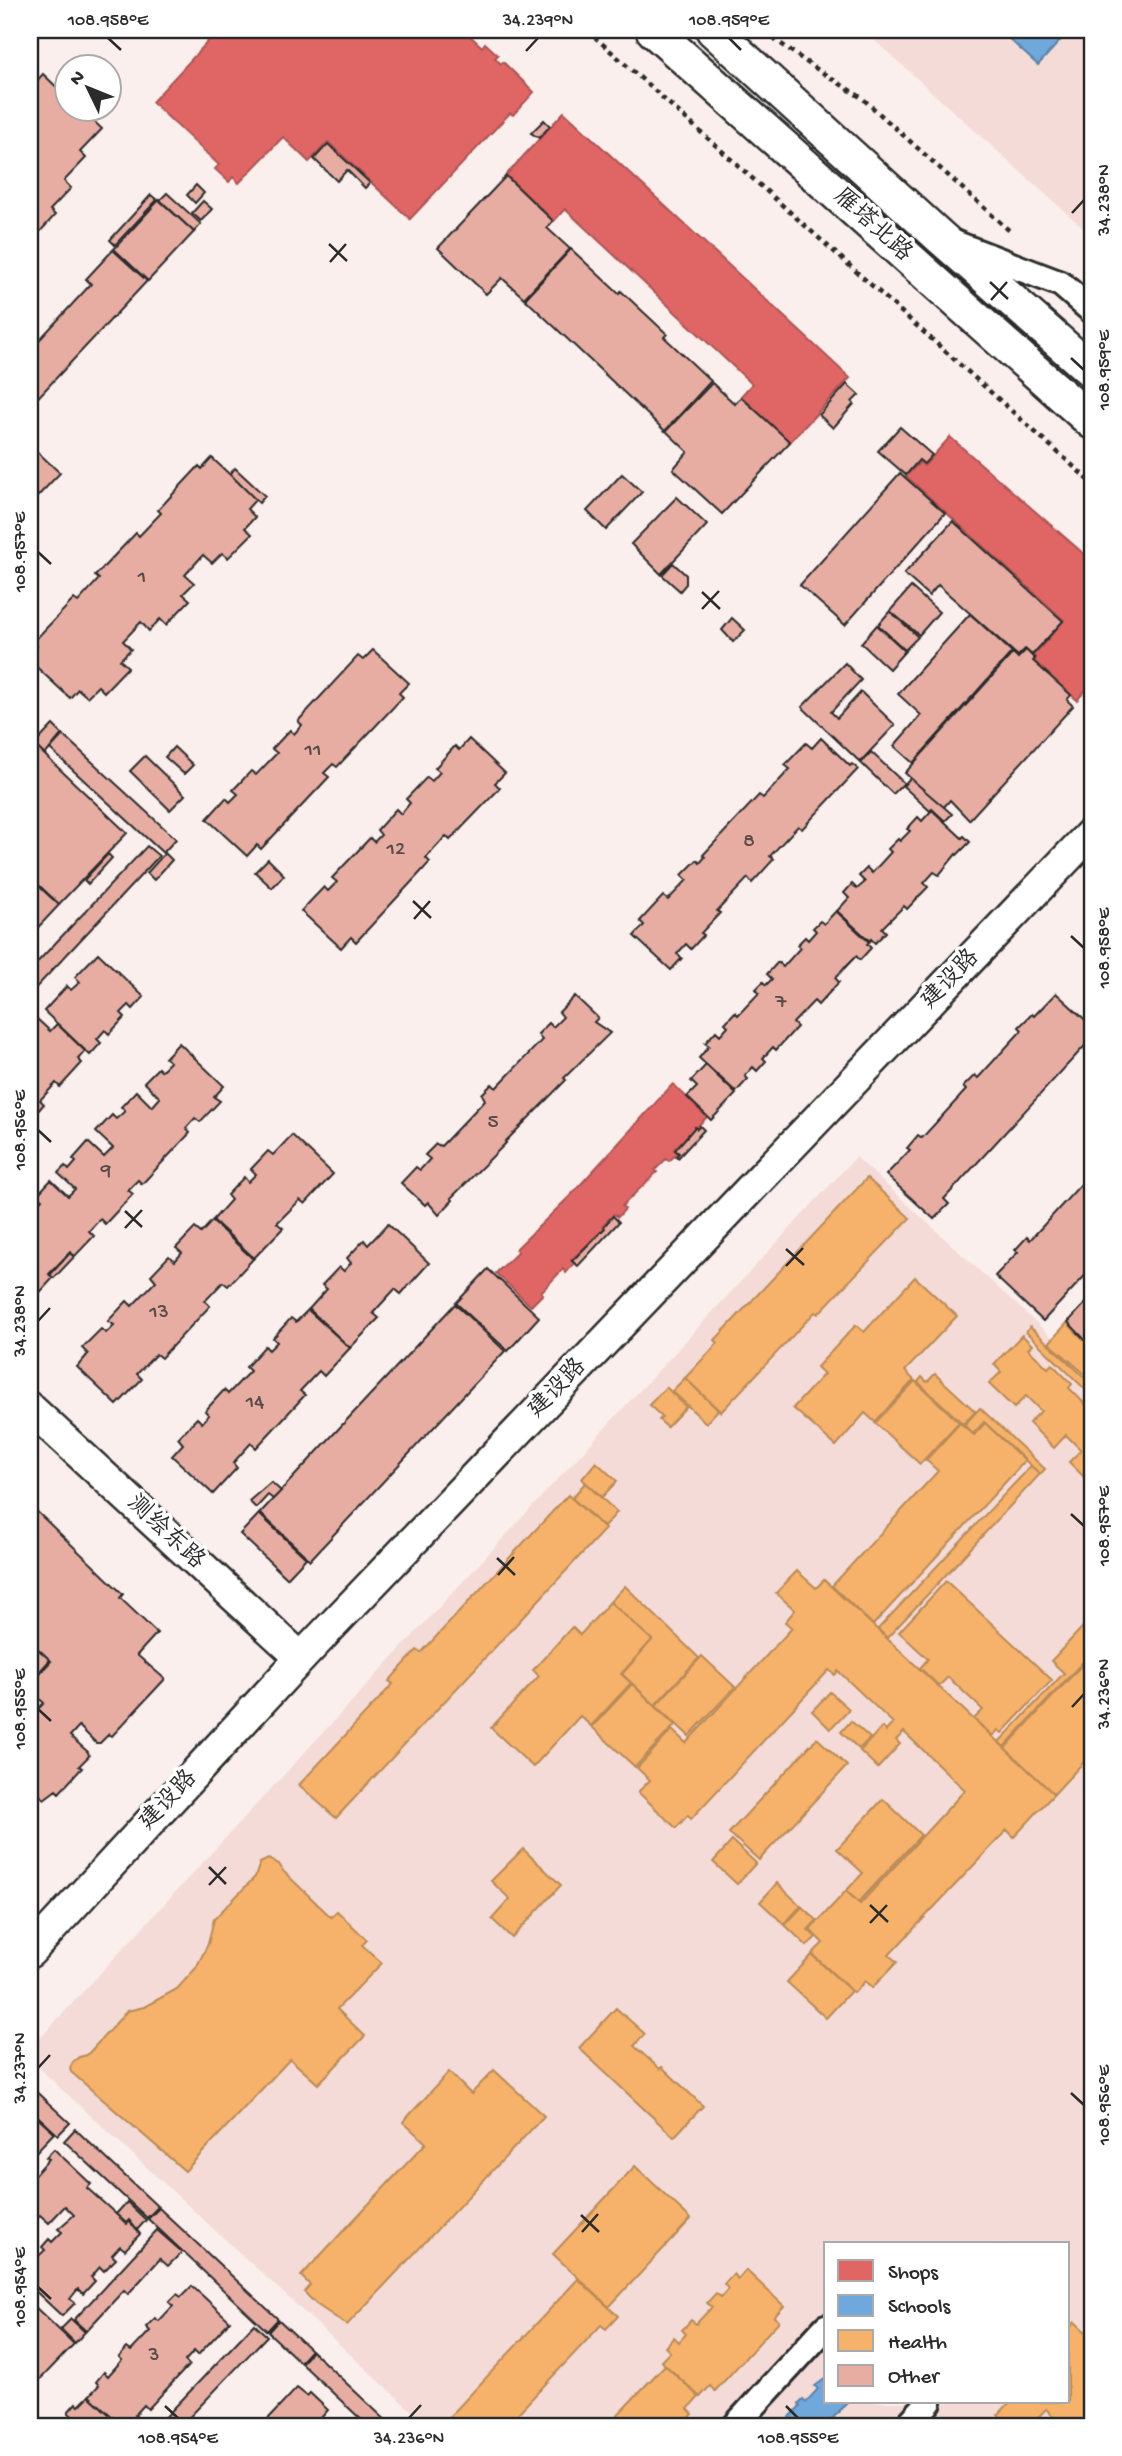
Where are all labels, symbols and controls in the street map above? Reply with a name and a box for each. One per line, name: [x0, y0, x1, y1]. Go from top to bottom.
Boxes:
text: 108.958°E: [67, 11, 149, 32]
text: 34.239°N: [502, 11, 573, 32]
text: 108.959°E: [688, 11, 770, 32]
north arrow: [52, 52, 122, 122]
text: N: [65, 66, 91, 91]
text: 34.238°N: [1095, 164, 1116, 237]
street label: 雁塔北路: [827, 182, 919, 269]
text: 108.959°E: [1095, 329, 1116, 411]
text: 108.957°E: [11, 511, 32, 593]
house number: 1: [137, 566, 146, 591]
house number: 11: [304, 739, 321, 764]
house number: 8: [743, 830, 755, 855]
house number: 12: [386, 838, 405, 863]
text: 108.958°E: [1095, 907, 1116, 989]
street label: 建设路: [914, 943, 986, 1016]
house number: 7: [775, 991, 788, 1016]
text: 108.956°E: [11, 1089, 32, 1171]
house number: 5: [487, 1111, 499, 1136]
house number: 9: [100, 1160, 112, 1185]
text: 34.238°N: [11, 1285, 32, 1358]
house number: 13: [148, 1301, 169, 1326]
street label: 建设路: [521, 1352, 593, 1425]
house number: 14: [245, 1391, 264, 1416]
text: 108.957°E: [1095, 1485, 1116, 1567]
street label: 测绘东路: [120, 1488, 211, 1576]
text: 34.236°N: [1095, 1659, 1116, 1730]
text: 108.955°E: [11, 1668, 32, 1750]
street label: 建设路: [132, 1763, 204, 1837]
text: 34.237°N: [11, 2033, 32, 2104]
text: 108.956°E: [1095, 2064, 1116, 2146]
legend: [824, 2242, 1070, 2404]
text: 108.954°E: [11, 2247, 32, 2328]
text: Shops: [888, 2262, 939, 2287]
text: Schools: [888, 2296, 952, 2321]
text: Health: [888, 2332, 947, 2357]
house number: 3: [148, 2344, 159, 2369]
text: Other: [888, 2366, 940, 2391]
text: 108.954°E: [137, 2429, 218, 2450]
text: 34.236°N: [373, 2429, 444, 2450]
text: 108.955°E: [757, 2429, 839, 2450]

